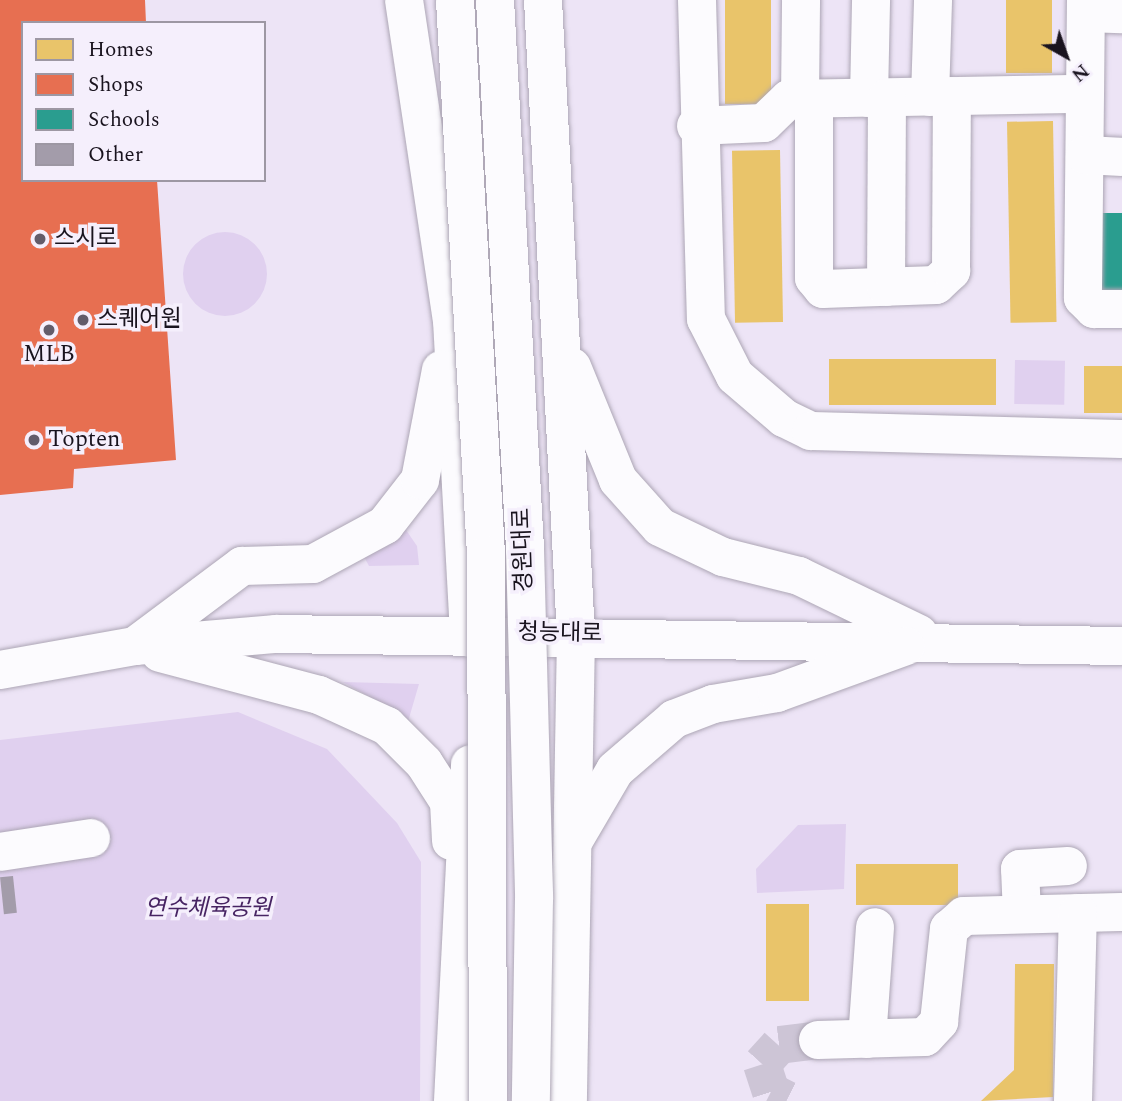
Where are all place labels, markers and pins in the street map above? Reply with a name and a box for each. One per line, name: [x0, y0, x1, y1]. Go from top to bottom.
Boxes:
place label: 스시로: [54, 225, 117, 253]
marker: 스시로: [32, 231, 48, 247]
place label: 스퀘어원: [97, 306, 182, 334]
marker: 스퀘어원: [75, 312, 91, 328]
marker: MLB: [41, 322, 57, 338]
place label: MLB: [23, 341, 75, 369]
place label: Topten: [48, 426, 120, 454]
marker: Topten: [26, 432, 42, 448]

